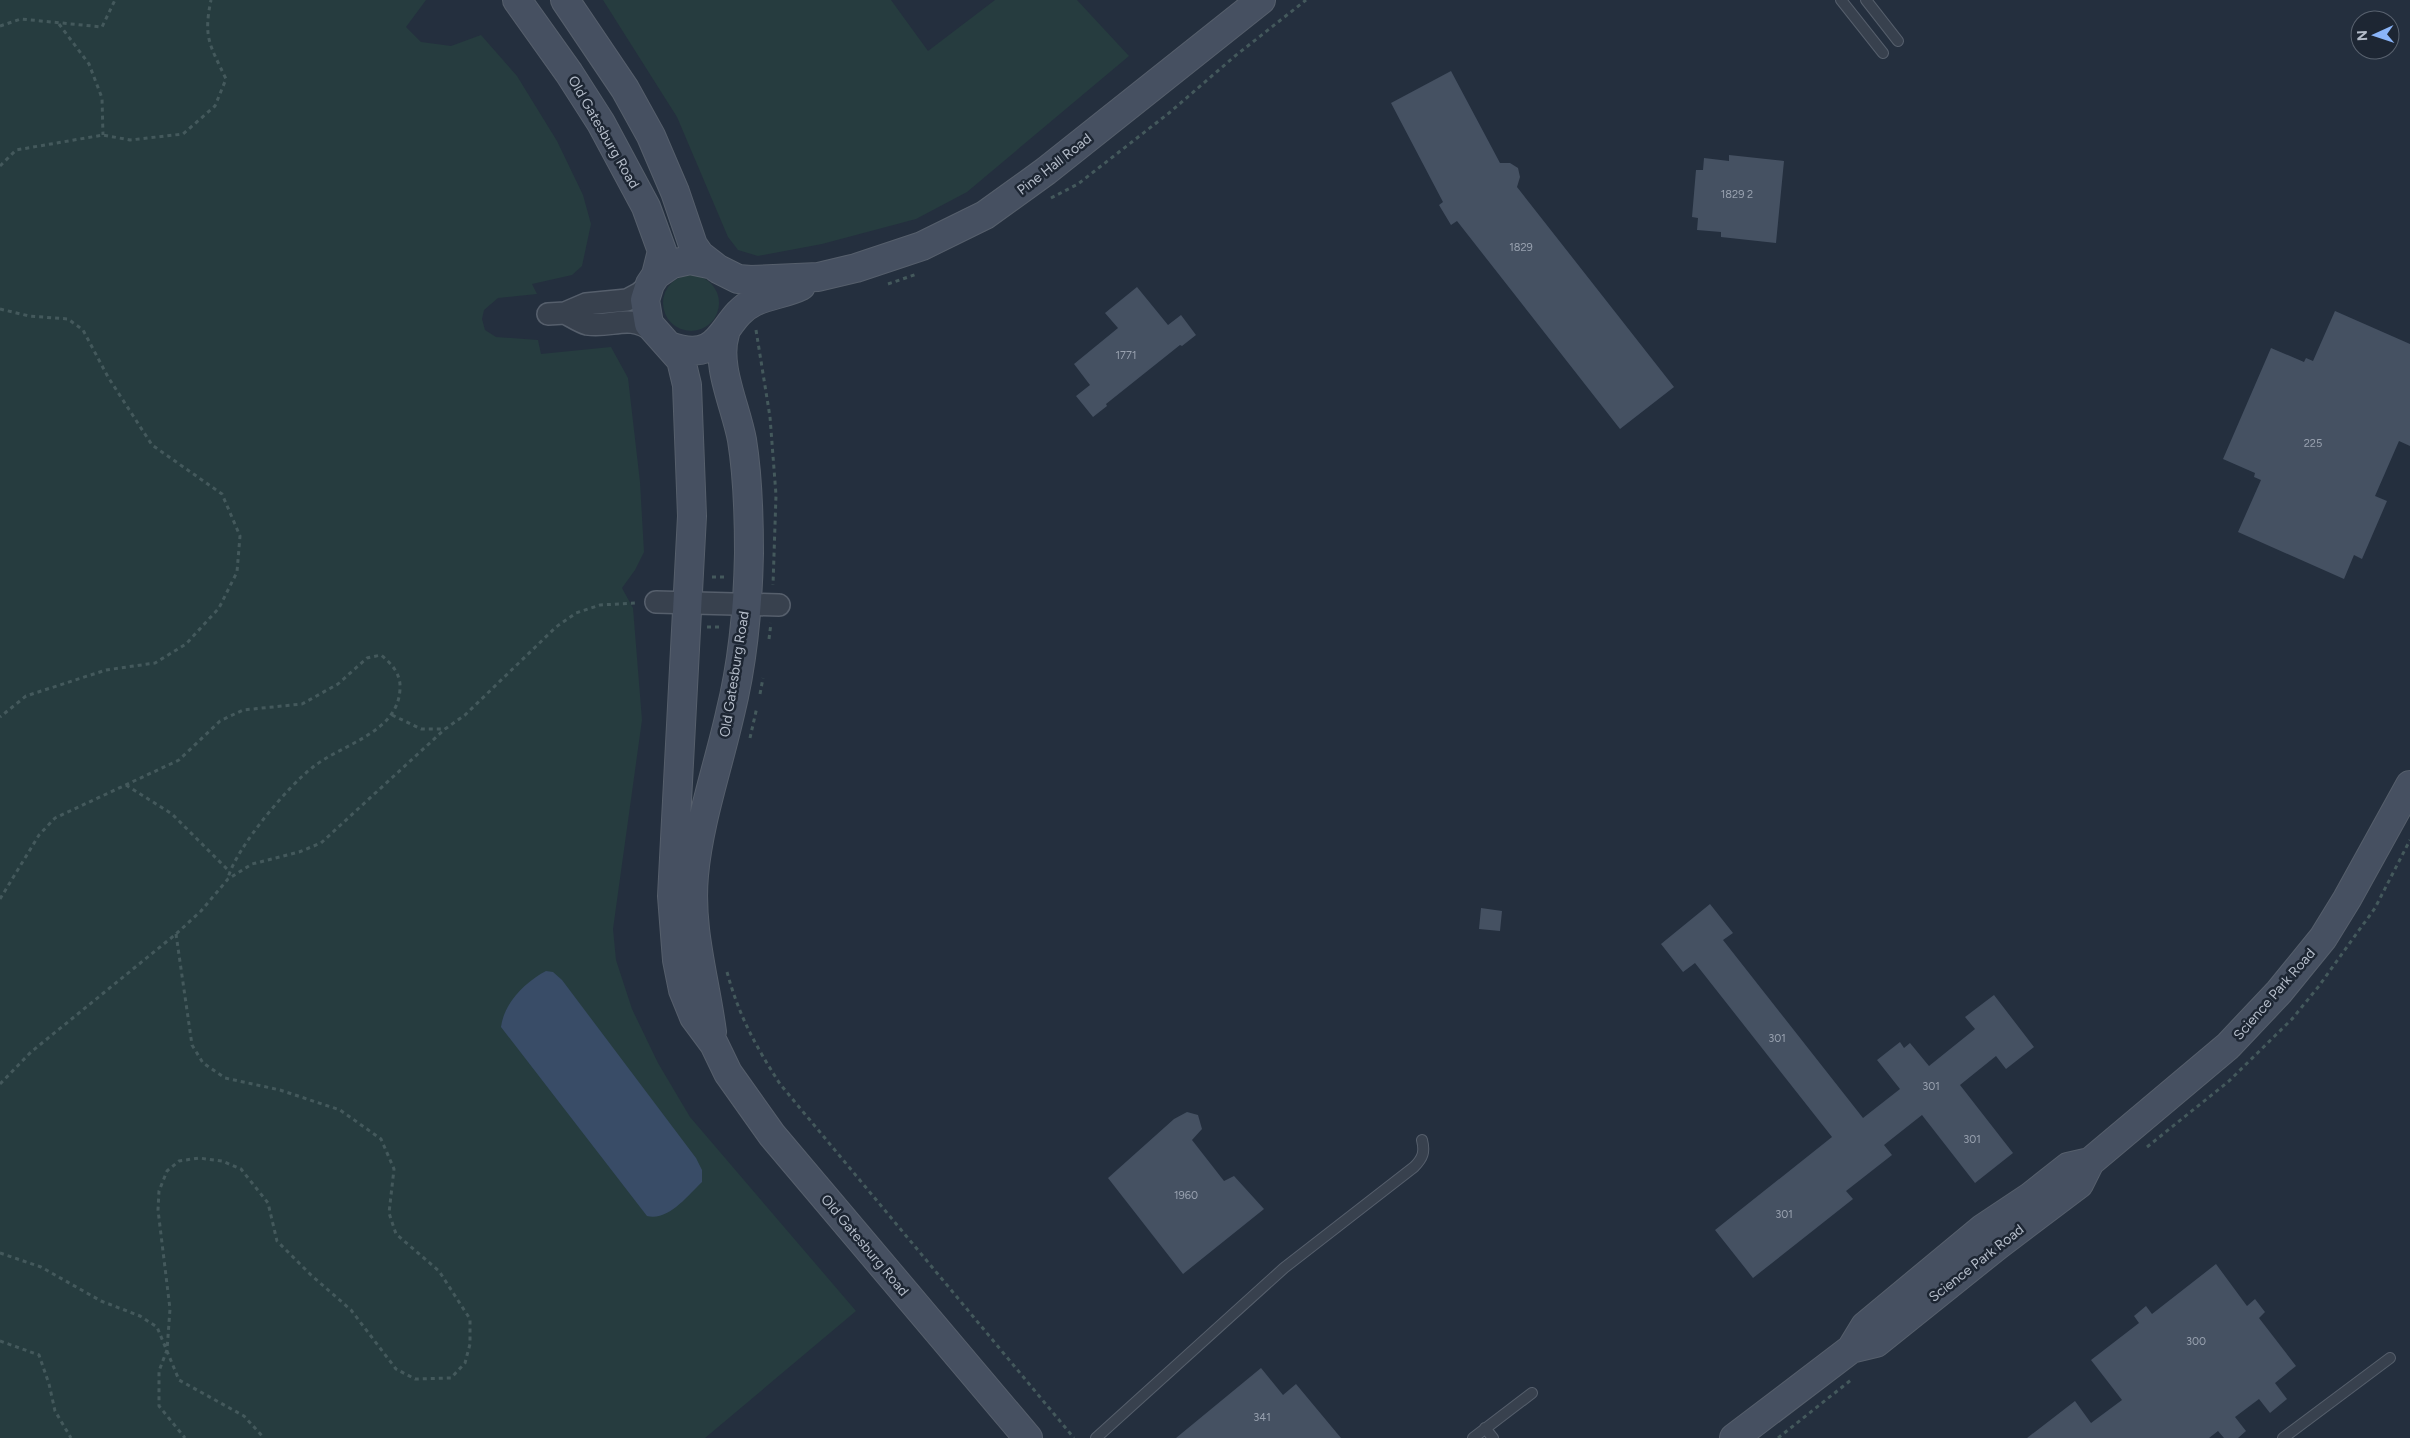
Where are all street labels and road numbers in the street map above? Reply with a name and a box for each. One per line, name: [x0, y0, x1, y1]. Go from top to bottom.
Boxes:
street label: Old Gatesburg Road: [564, 73, 643, 192]
street label: Pine Hall Road: [1014, 130, 1095, 199]
street label: Old Gatesburg Road: [716, 610, 753, 738]
street label: Science Park Road: [2230, 945, 2319, 1044]
street label: Old Gatesburg Road: [817, 1191, 912, 1300]
street label: Science Park Road: [1925, 1221, 2027, 1306]

